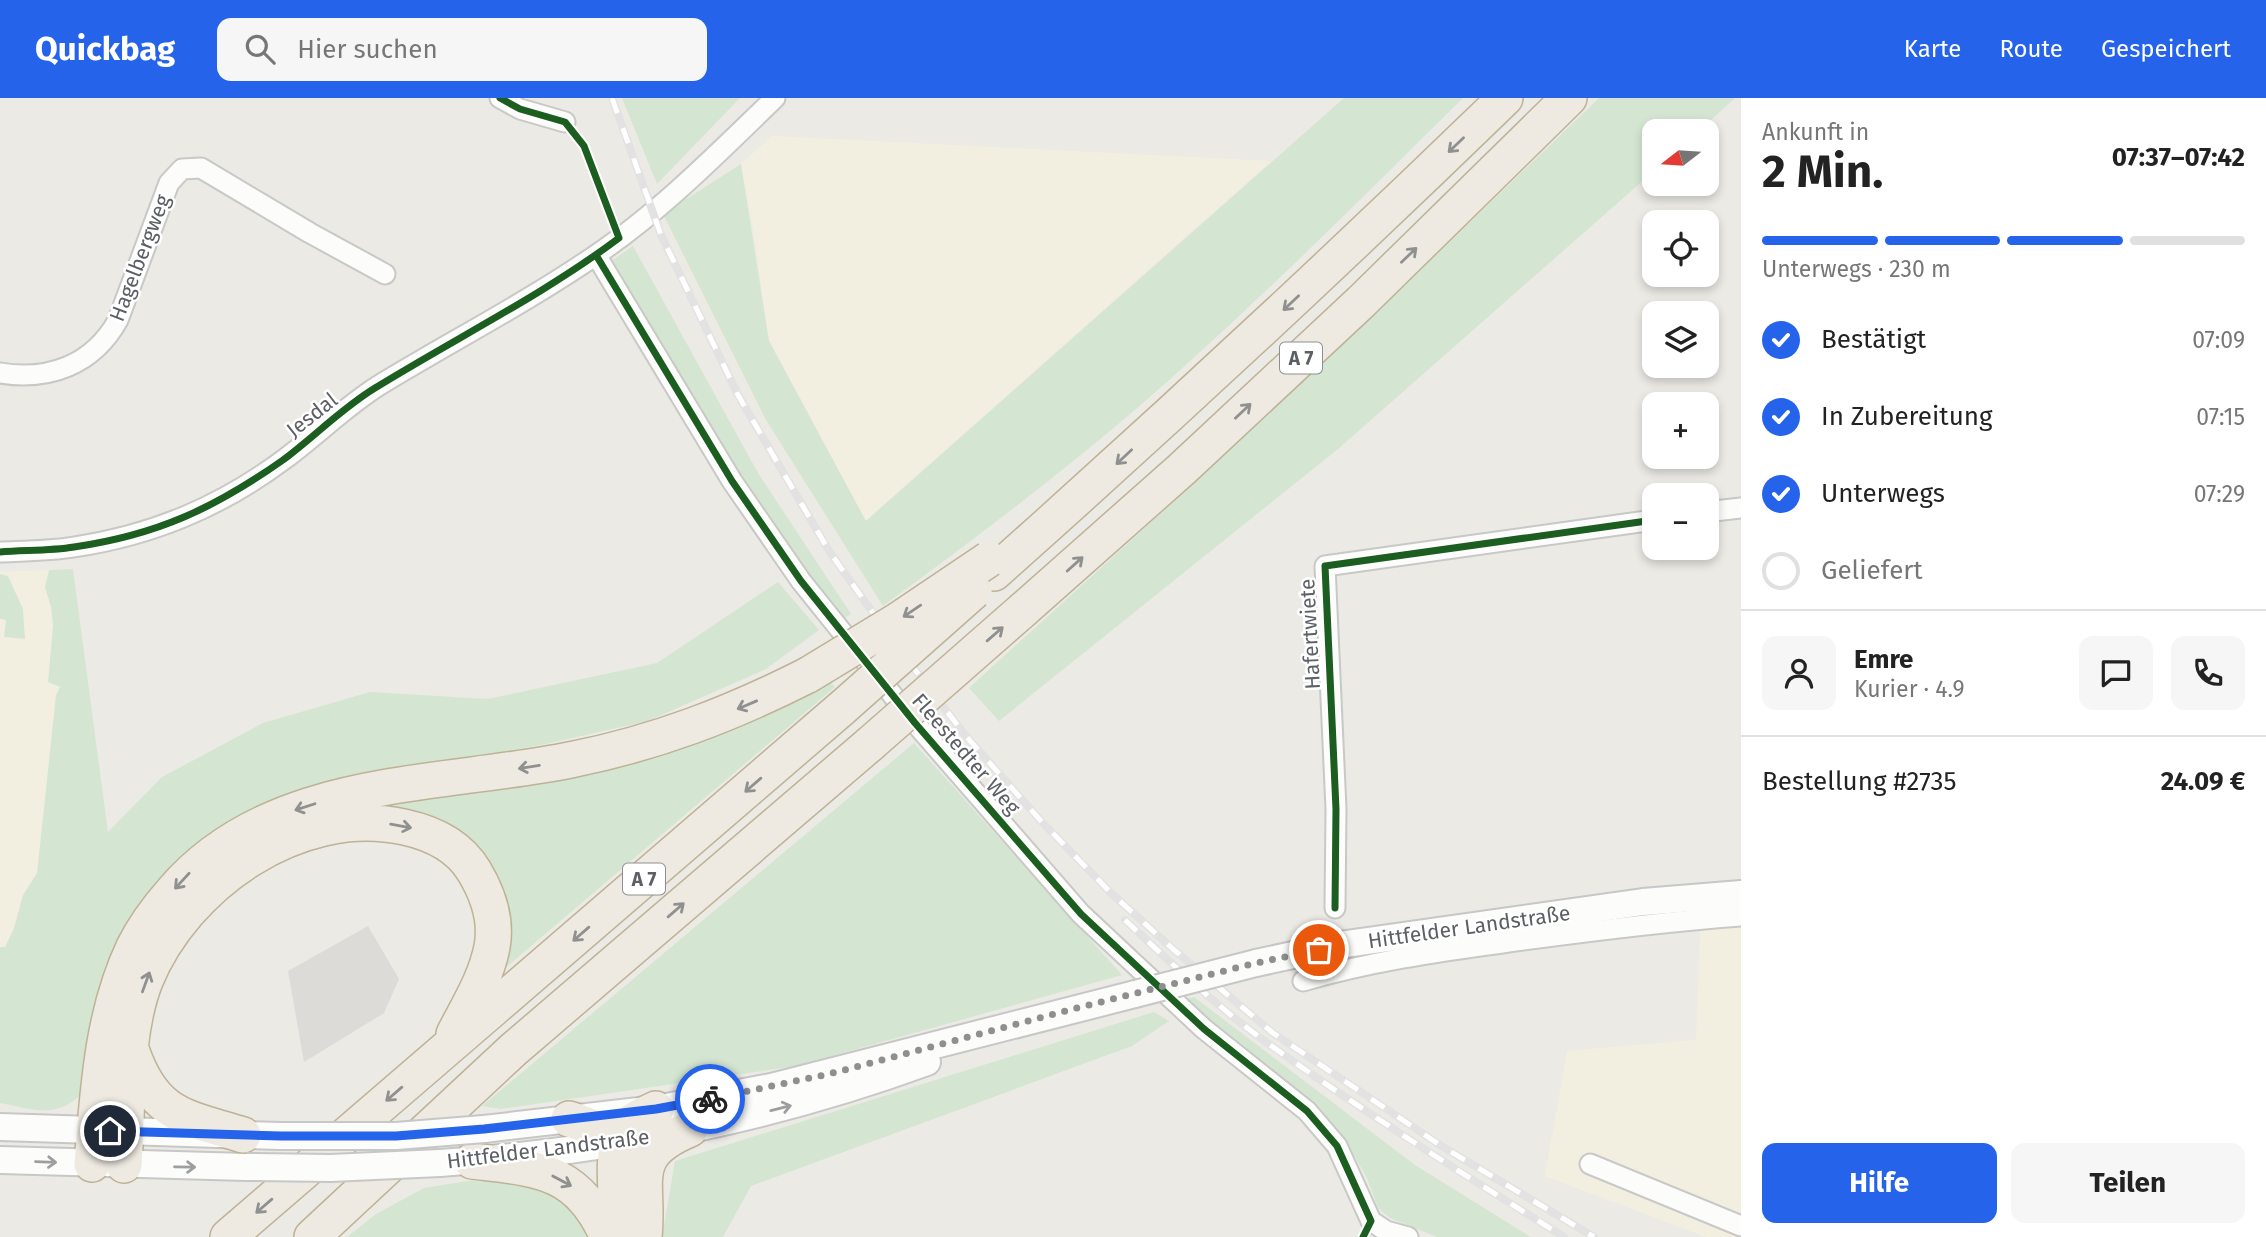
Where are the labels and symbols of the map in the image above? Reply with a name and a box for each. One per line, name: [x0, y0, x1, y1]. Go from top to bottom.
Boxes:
north arrow: [1642, 119, 1718, 196]
one-way arrow: [1447, 137, 1464, 154]
street label: Hagelbergweg: [104, 191, 176, 325]
one-way arrow: [1400, 246, 1417, 263]
one-way arrow: [1283, 294, 1300, 311]
road number: A 7: [1280, 342, 1322, 374]
street label: Jesdal: [281, 387, 343, 443]
one-way arrow: [1234, 403, 1251, 420]
one-way arrow: [1115, 449, 1133, 465]
one-way arrow: [1066, 556, 1084, 572]
street label: Hafertwiete: [1294, 578, 1326, 690]
one-way arrow: [903, 604, 922, 618]
one-way arrow: [986, 626, 1004, 642]
street label: Fleestedter Weg: [906, 688, 1026, 820]
one-way arrow: [737, 699, 758, 712]
one-way arrow: [518, 760, 541, 773]
one-way arrow: [745, 777, 763, 793]
one-way arrow: [294, 801, 316, 814]
one-way arrow: [389, 820, 412, 833]
road number: A 7: [623, 864, 665, 894]
one-way arrow: [174, 873, 191, 890]
street label: Hittfelder Landstraße: [1366, 900, 1572, 954]
one-way arrow: [667, 902, 685, 918]
pin: [1289, 920, 1349, 980]
one-way arrow: [572, 926, 590, 942]
one-way arrow: [141, 971, 153, 993]
courier: [675, 1064, 745, 1134]
one-way arrow: [385, 1086, 403, 1102]
pin: [80, 1101, 140, 1161]
one-way arrow: [769, 1101, 792, 1114]
street label: Hittfelder Landstraße: [445, 1124, 651, 1174]
one-way arrow: [34, 1156, 57, 1169]
one-way arrow: [173, 1160, 196, 1173]
one-way arrow: [551, 1175, 572, 1188]
one-way arrow: [256, 1198, 274, 1214]

